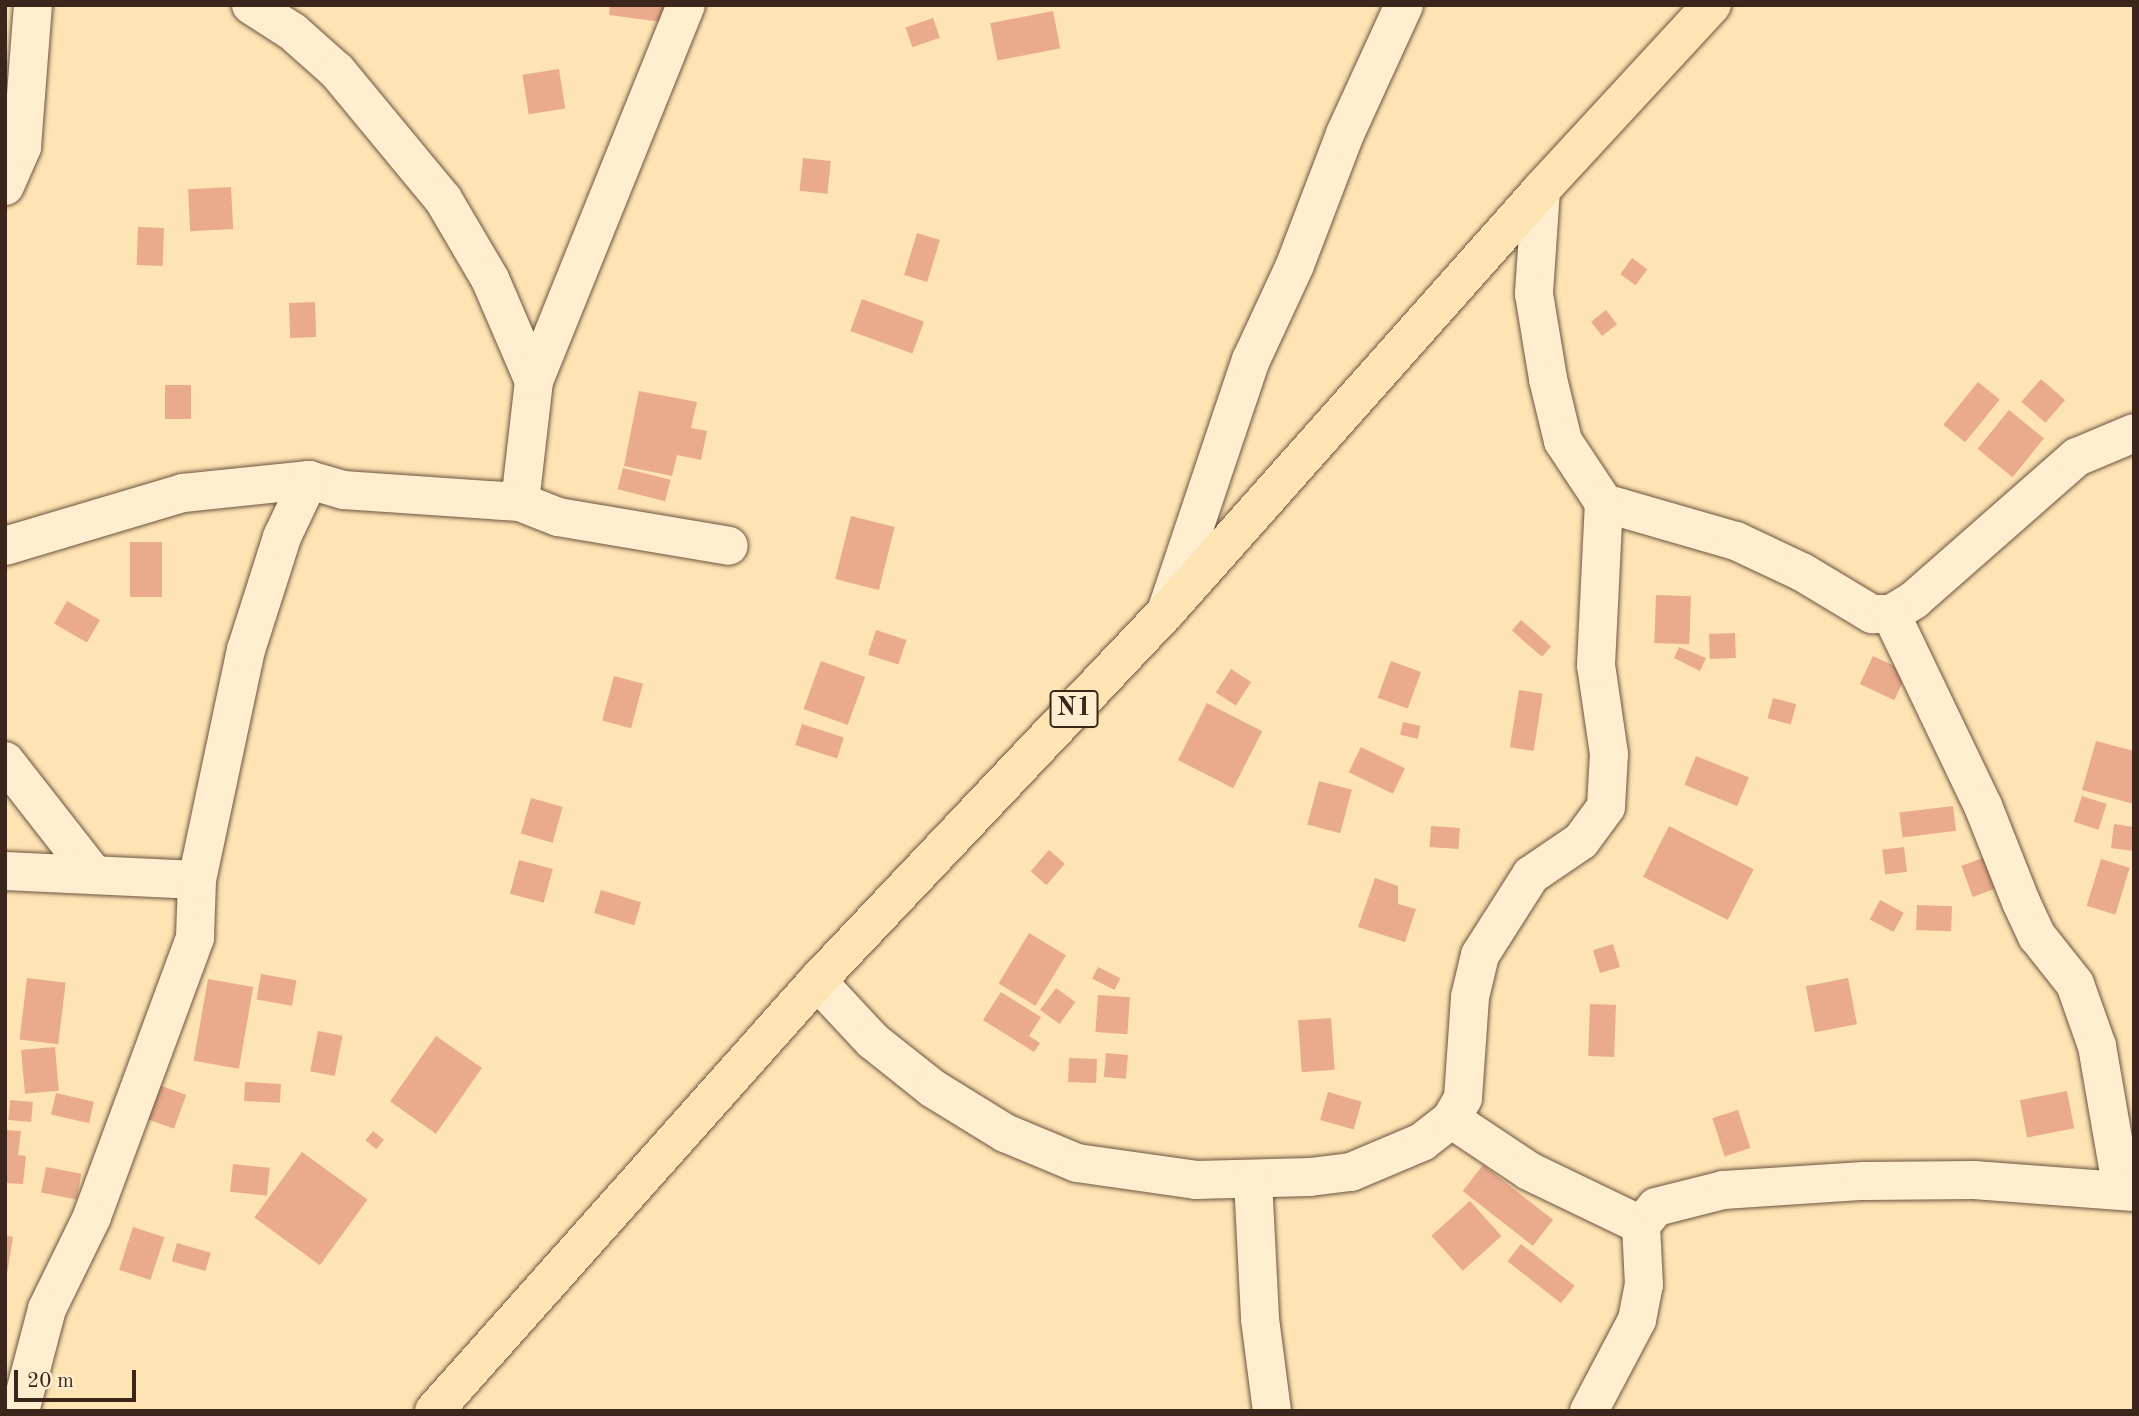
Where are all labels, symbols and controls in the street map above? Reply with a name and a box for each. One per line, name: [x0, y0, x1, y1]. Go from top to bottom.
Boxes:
road number: N1: [1050, 687, 1098, 732]
scale bar: [18, 1356, 140, 1400]
text: 20 m: [27, 1371, 74, 1392]

